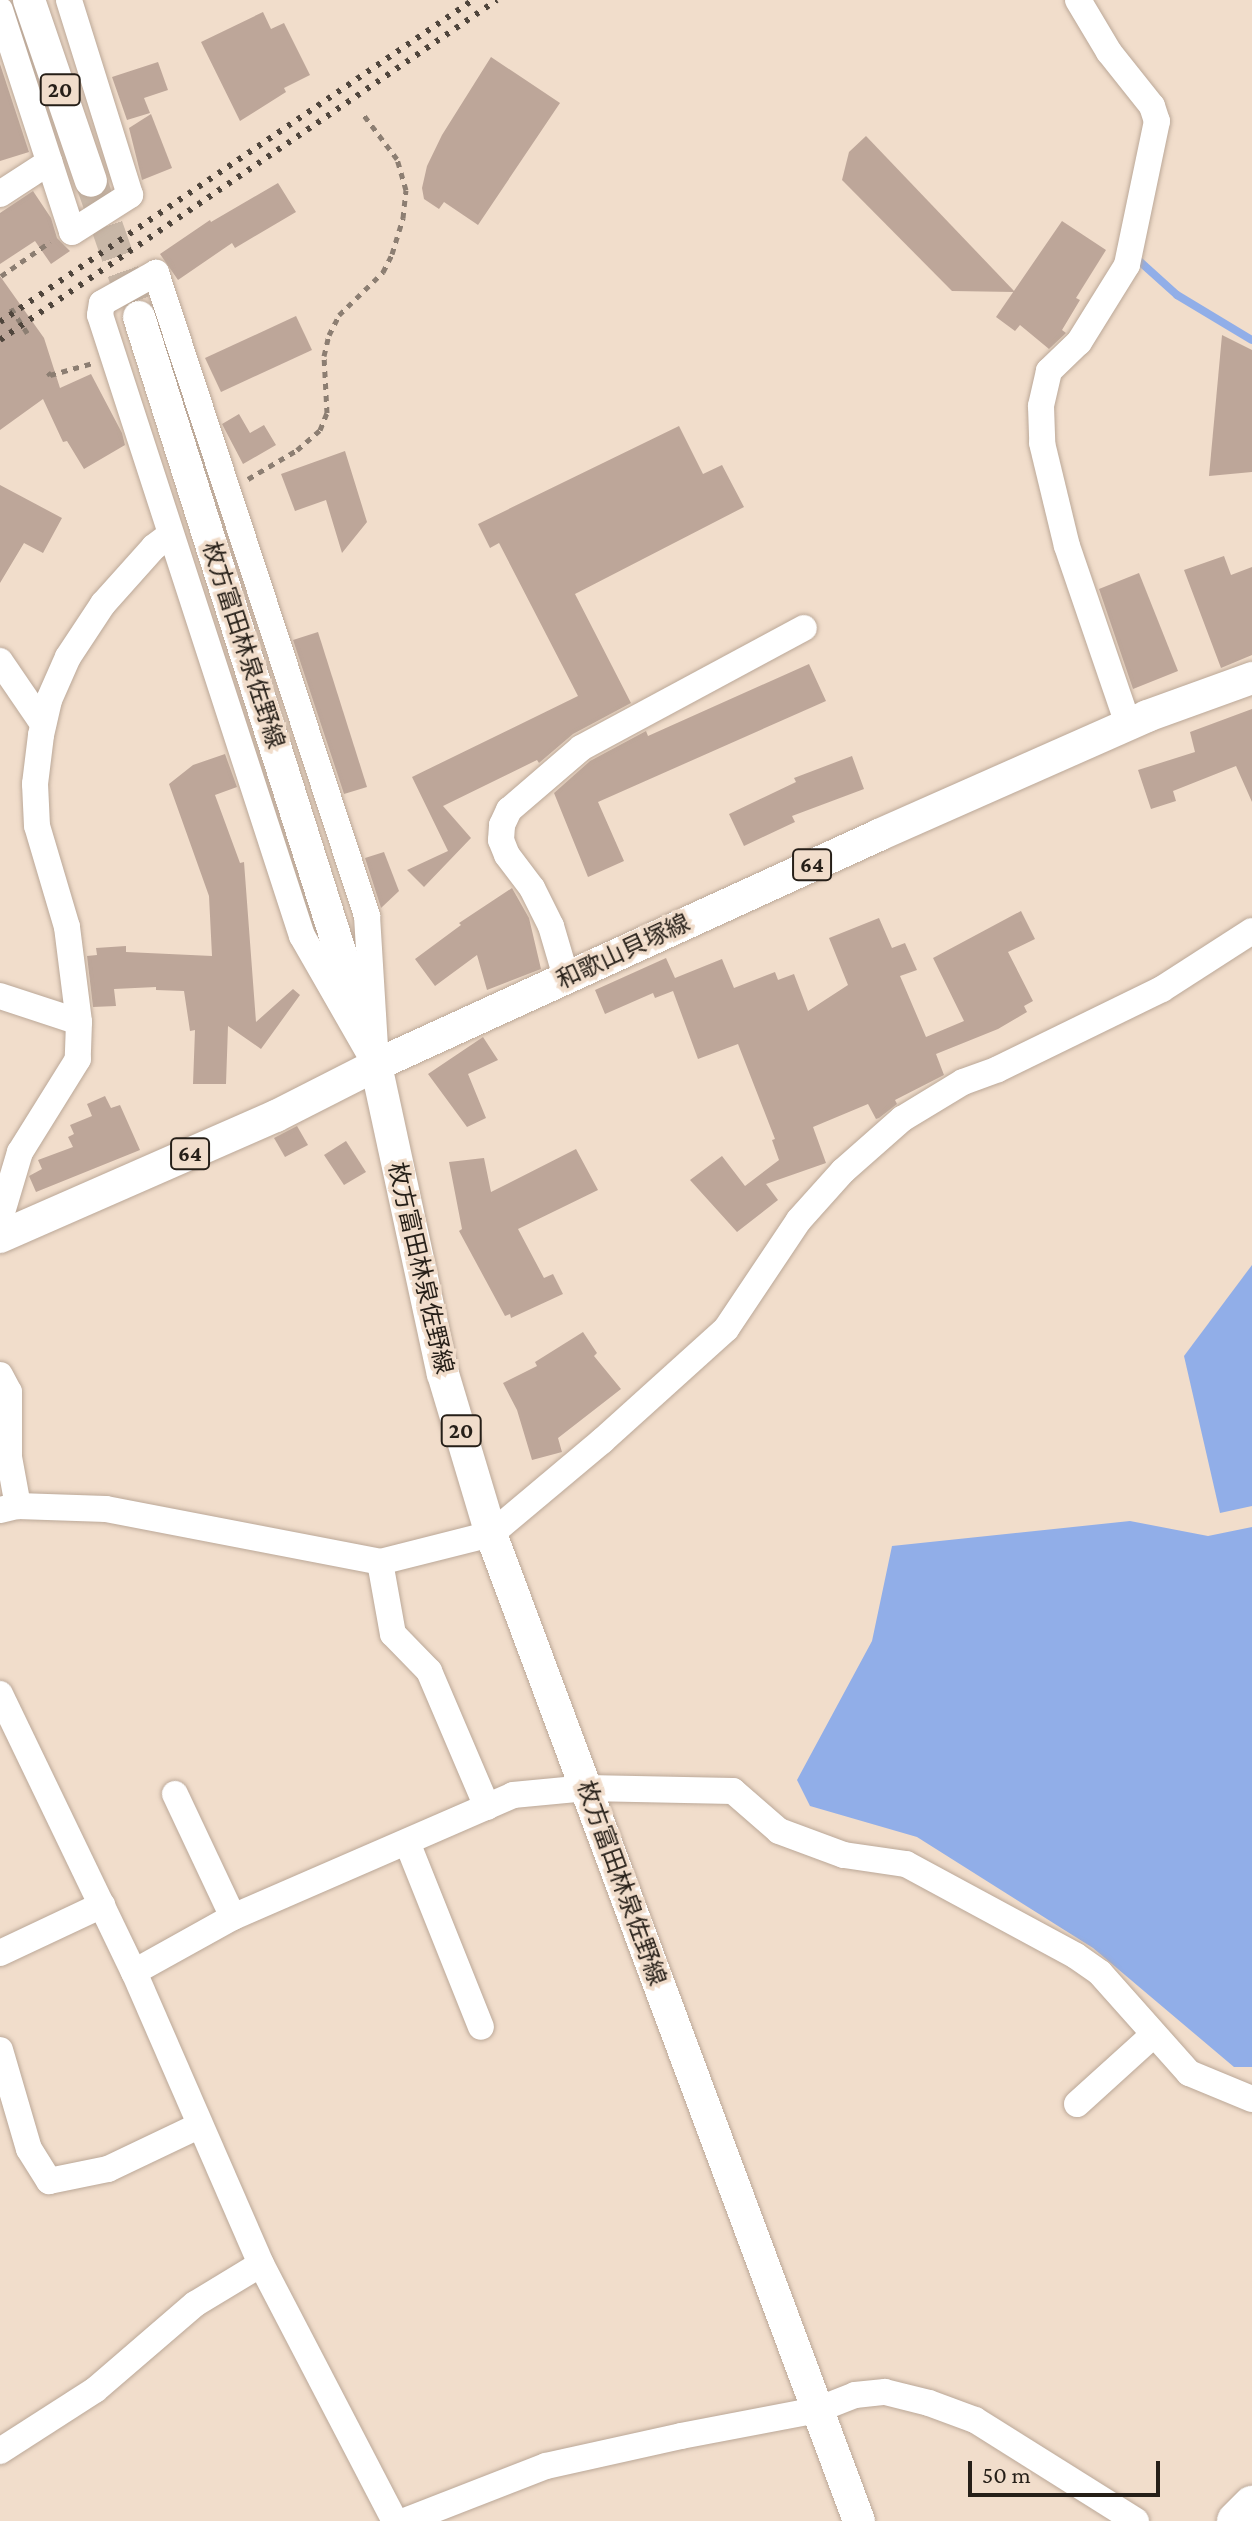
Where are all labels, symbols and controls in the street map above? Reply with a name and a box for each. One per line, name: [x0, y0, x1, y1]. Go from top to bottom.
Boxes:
road number: 20: [38, 72, 82, 108]
street label: 枚方富田林泉佐野線: [197, 538, 291, 752]
road number: 64: [792, 847, 832, 883]
street label: 和歌山貝塚線: [552, 908, 694, 994]
road number: 64: [170, 1136, 210, 1172]
street label: 枚方富田林泉佐野線: [383, 1160, 459, 1376]
road number: 20: [439, 1413, 483, 1449]
street label: 枚方富田林泉佐野線: [572, 1777, 672, 1989]
scale bar: [972, 2445, 1164, 2495]
text: 50 m: [982, 2461, 1031, 2488]

